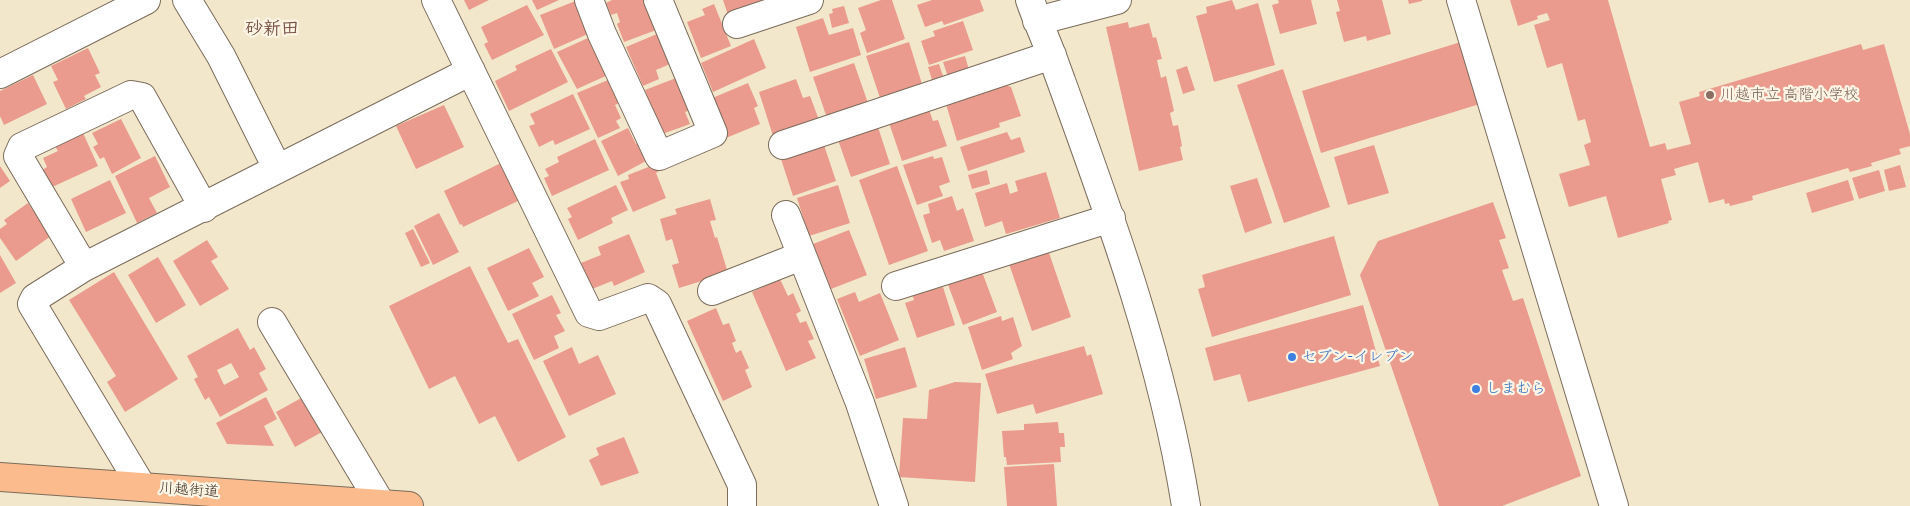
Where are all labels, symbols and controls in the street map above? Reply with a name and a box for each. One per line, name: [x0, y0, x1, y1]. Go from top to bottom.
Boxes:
district label: 砂新田: [245, 18, 299, 40]
place label: 川越市立 高階小学校: [1720, 86, 1859, 104]
marker: 川越市立 高階小学校: [1704, 89, 1716, 101]
place label: セブン-イレブン: [1302, 348, 1413, 366]
marker: セブン-イレブン: [1286, 351, 1298, 363]
place label: しまむら: [1486, 380, 1546, 398]
marker: しまむら: [1470, 383, 1482, 395]
street label: 川越街道: [158, 479, 220, 501]

